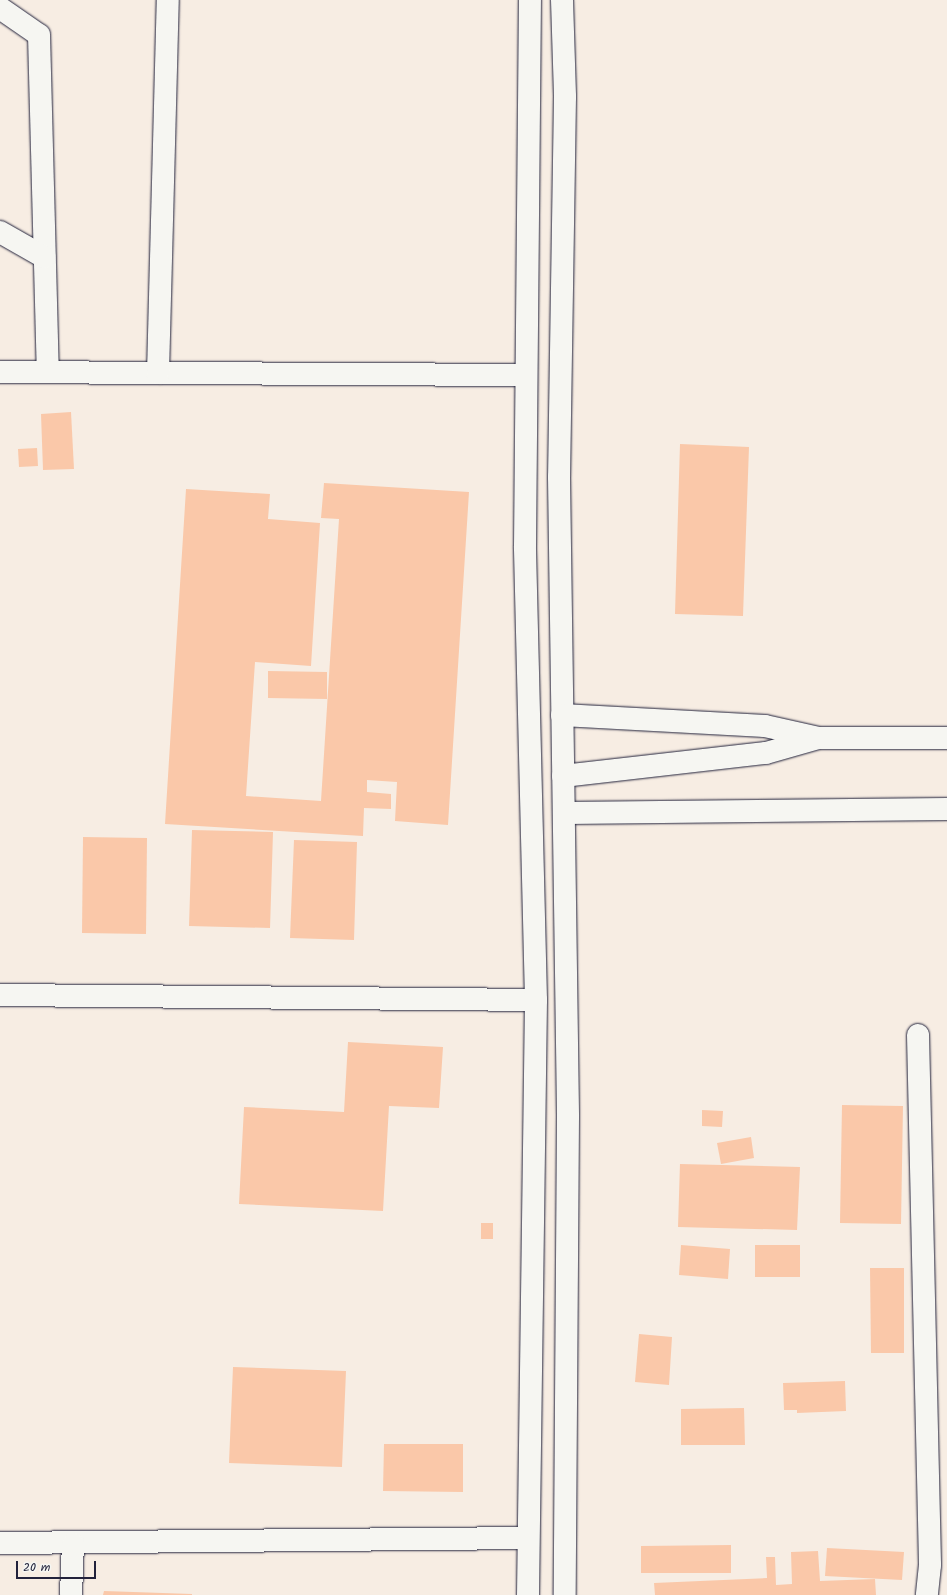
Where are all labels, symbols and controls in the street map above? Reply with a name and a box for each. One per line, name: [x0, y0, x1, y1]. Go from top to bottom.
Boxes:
scale bar: [18, 1553, 98, 1579]
text: 20 m: [23, 1558, 50, 1577]

